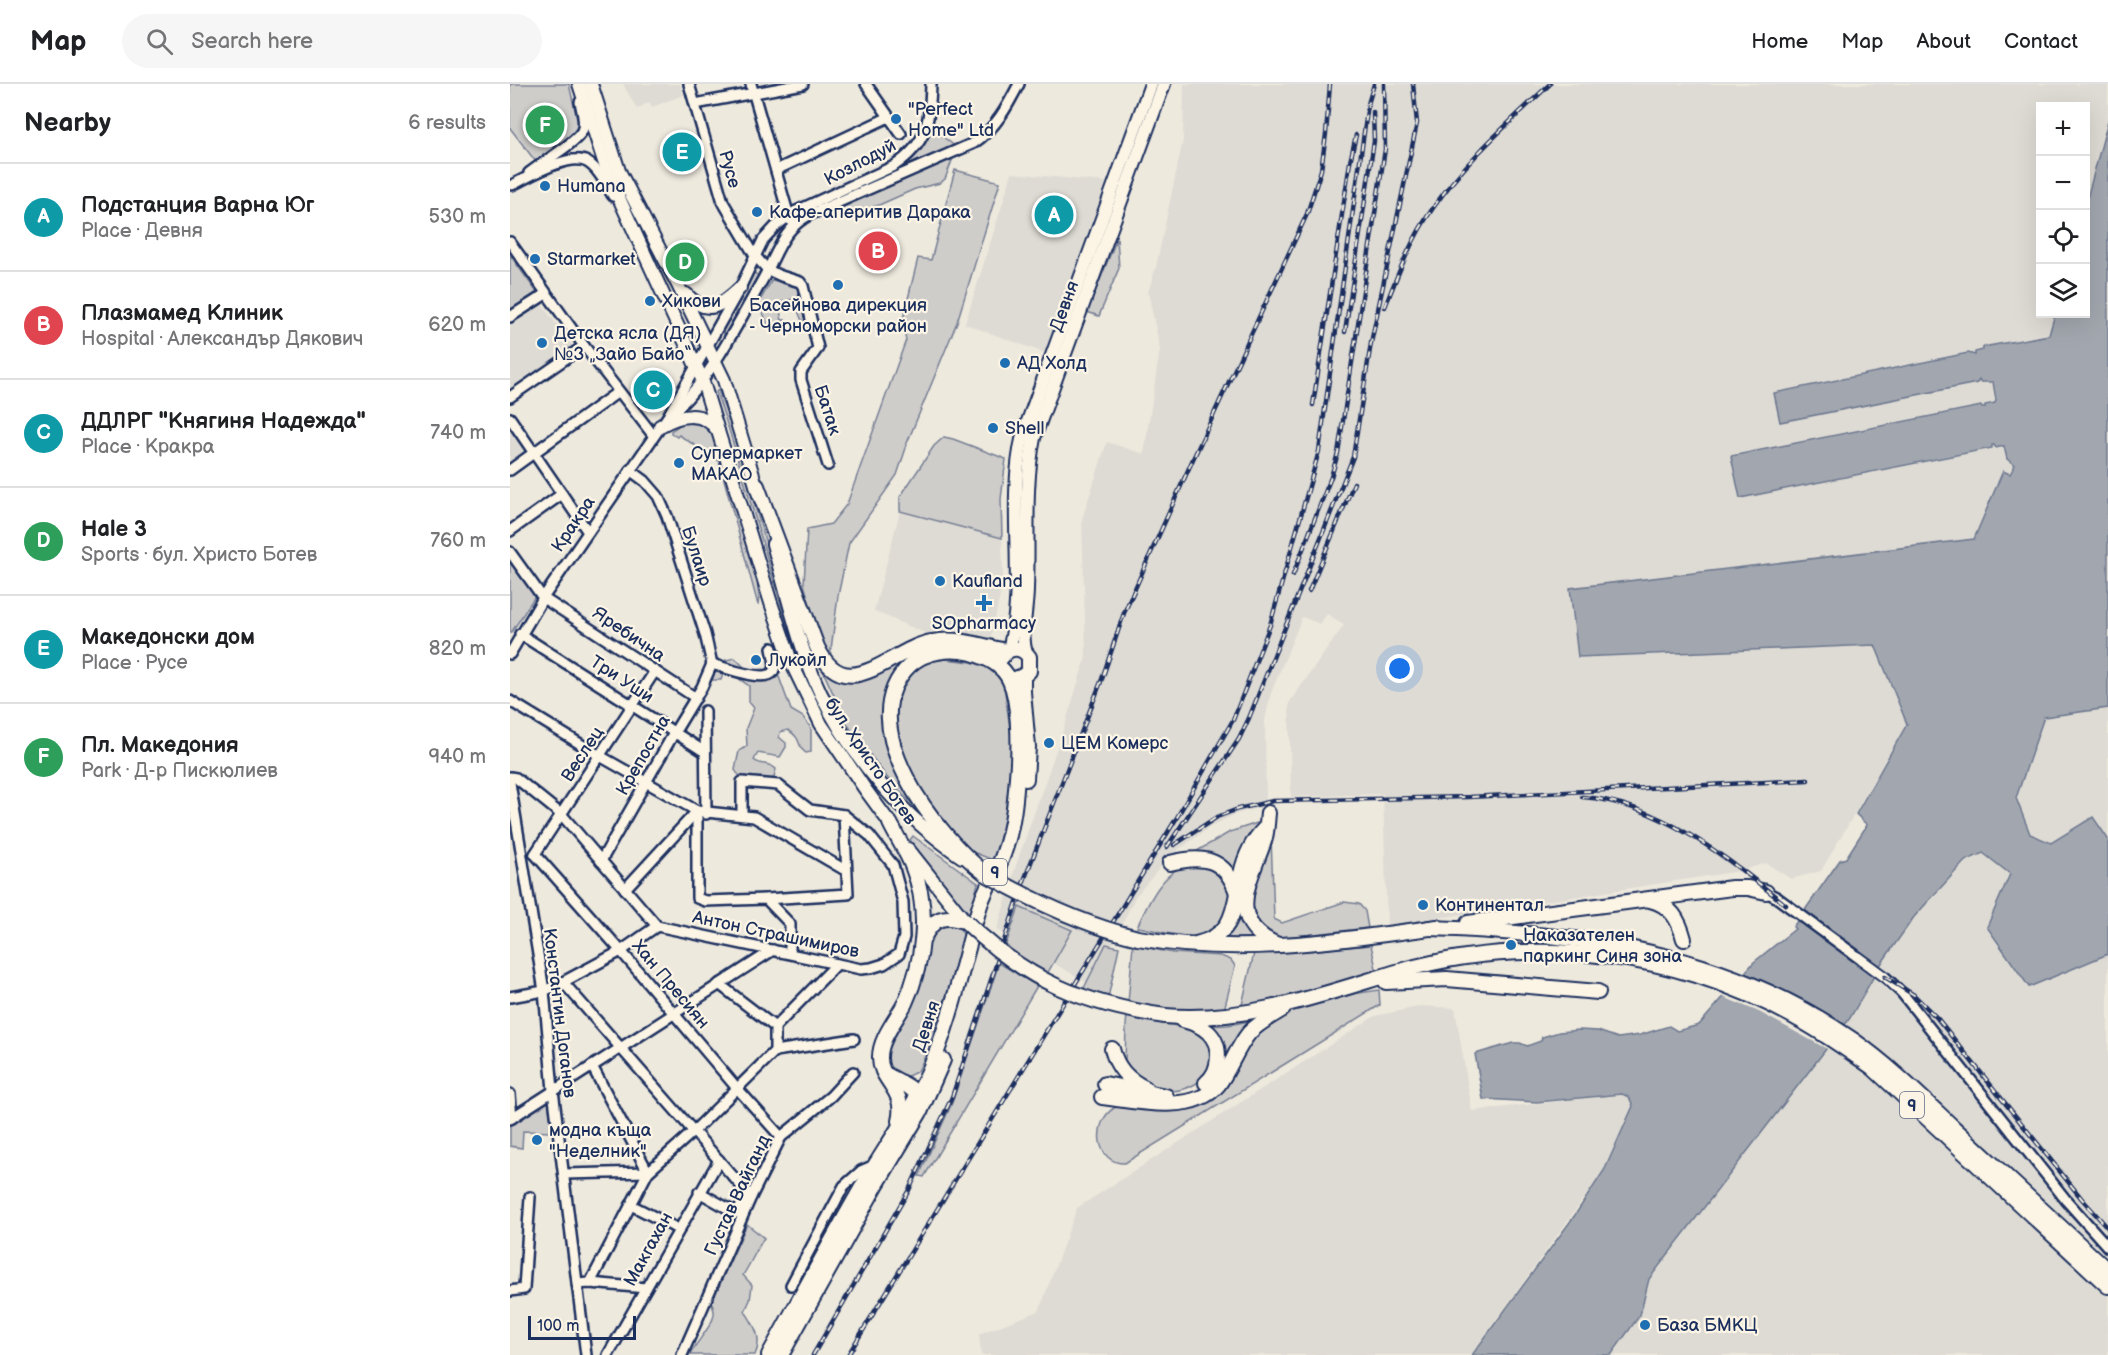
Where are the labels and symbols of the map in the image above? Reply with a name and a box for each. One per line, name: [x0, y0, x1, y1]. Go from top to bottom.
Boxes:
place label: "Perfect Home" Ltd: [908, 99, 994, 141]
pin: F: [525, 102, 564, 147]
marker: "Perfect Home" Ltd: [889, 112, 903, 126]
pin: E: [662, 130, 702, 174]
street label: Козлодуй: [821, 135, 900, 190]
street label: Русе: [714, 148, 745, 191]
place label: Humana: [557, 176, 626, 197]
marker: Humana: [538, 179, 552, 193]
pin: A: [1034, 192, 1074, 238]
place label: Кафе-аперитив Дарака: [769, 202, 971, 223]
marker: Кафе-аперитив Дарака: [750, 205, 764, 219]
pin: B: [858, 228, 898, 274]
pin: D: [666, 240, 705, 285]
place label: Starmarket: [547, 249, 636, 270]
marker: Starmarket: [528, 252, 542, 266]
marker: Басейнова дирекция - Черноморски район: [831, 278, 845, 292]
street label: Девня: [1046, 278, 1083, 334]
place label: Хикови: [662, 291, 721, 312]
marker: Хикови: [643, 294, 657, 308]
place label: Басейнова дирекция - Черноморски район: [749, 295, 927, 337]
place label: Детска ясла (ДЯ) №3 „Зайо Байо“: [554, 323, 701, 365]
marker: Детска ясла (ДЯ) №3 „Зайо Байо“: [535, 336, 549, 350]
place label: АД Холд: [1016, 353, 1087, 374]
marker: АД Холд: [998, 356, 1012, 370]
pin: C: [634, 368, 672, 412]
street label: Батак: [810, 382, 846, 438]
place label: Shell: [1005, 418, 1045, 439]
marker: Shell: [986, 421, 1000, 435]
place label: Супермаркет МАКАО: [691, 443, 803, 485]
marker: Супермаркет МАКАО: [672, 456, 686, 470]
street label: Кракра: [547, 492, 600, 556]
street label: Булаир: [677, 524, 716, 589]
place label: Kaufland: [952, 571, 1023, 592]
marker: Kaufland: [933, 574, 947, 588]
marker: SOpharmacy: [977, 596, 991, 610]
street label: Яребична: [589, 603, 669, 666]
place label: SOpharmacy: [932, 613, 1037, 634]
place label: Лукойл: [767, 650, 827, 671]
street label: Три Уши: [586, 651, 657, 708]
marker: Лукойл: [749, 653, 763, 667]
your location: [1385, 654, 1414, 683]
street label: бул. Христо Ботев: [820, 694, 921, 829]
street label: Крепостна: [612, 711, 675, 799]
street label: Веслец: [557, 723, 608, 786]
place label: ЦЕМ Комерс: [1061, 733, 1168, 754]
marker: ЦЕМ Комерс: [1042, 736, 1056, 750]
road number: 9: [983, 859, 1007, 885]
place label: Континентал: [1435, 895, 1544, 916]
marker: Континентал: [1416, 898, 1430, 912]
street label: Антон Страшимиров: [690, 906, 862, 963]
place label: Наказателен паркинг Синя зона: [1523, 925, 1682, 967]
street label: Константин Доганов: [539, 927, 580, 1100]
street label: Хан Пресиян: [627, 936, 714, 1033]
marker: Наказателен паркинг Синя зона: [1504, 938, 1518, 952]
street label: Девня: [908, 998, 945, 1054]
road number: 9: [1900, 1092, 1924, 1118]
place label: модна къща "Неделник": [549, 1120, 652, 1162]
street label: Густав Вайганд: [700, 1131, 775, 1259]
marker: модна къща "Неделник": [530, 1133, 544, 1147]
street label: Макгахан: [620, 1209, 677, 1290]
scale bar: [528, 1313, 636, 1340]
place label: База БМКЦ: [1657, 1315, 1757, 1336]
marker: База БМКЦ: [1638, 1318, 1652, 1332]

